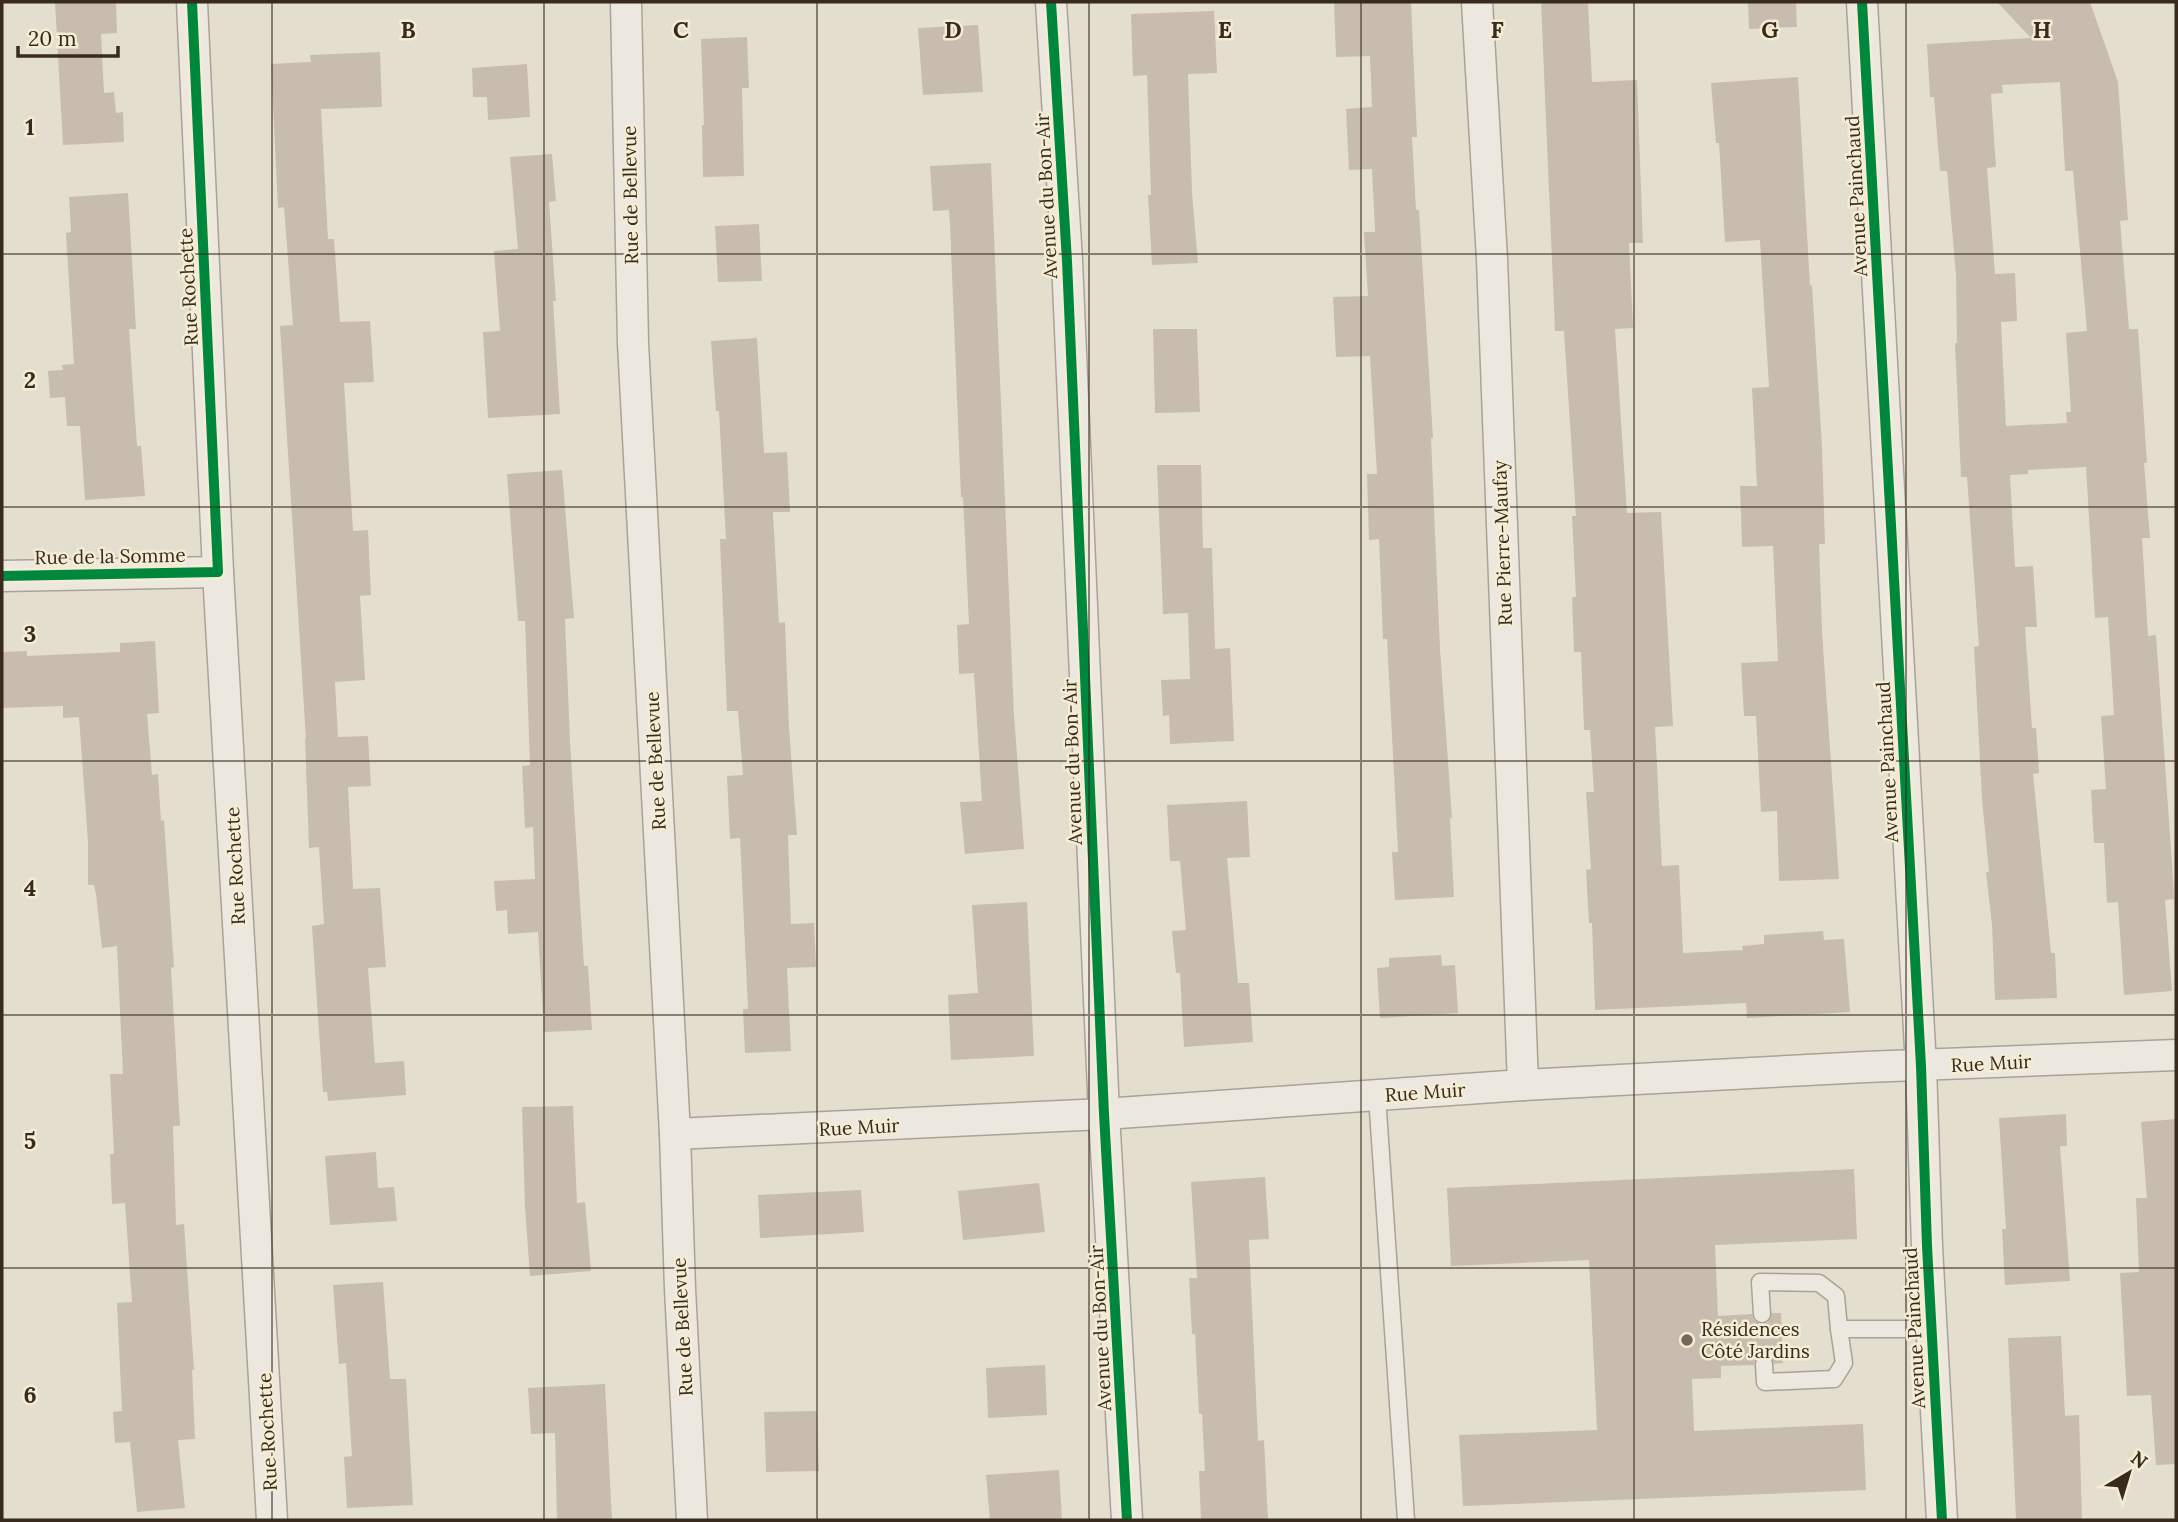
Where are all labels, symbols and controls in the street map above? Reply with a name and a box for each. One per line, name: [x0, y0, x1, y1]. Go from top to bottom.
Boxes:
scale bar: [18, 14, 117, 58]
text: B: [400, 15, 416, 44]
text: C: [673, 15, 689, 44]
text: D: [944, 15, 962, 44]
text: E: [1218, 15, 1232, 44]
text: F: [1490, 15, 1504, 44]
text: G: [1761, 15, 1779, 44]
text: H: [2033, 15, 2051, 44]
text: 20 m: [28, 25, 77, 52]
text: 1: [25, 112, 35, 141]
street label: Avenue du Bon-Air: [1030, 112, 1062, 281]
street label: Avenue Painchaud: [1840, 115, 1872, 278]
street label: Rue de Bellevue: [617, 125, 643, 265]
street label: Rue Rochette: [173, 227, 203, 347]
text: 2: [24, 365, 36, 394]
street label: Rue Pierre-Maufay: [1487, 460, 1517, 626]
street label: Rue de la Somme: [34, 543, 186, 569]
text: 3: [24, 619, 36, 648]
street label: Avenue du Bon-Air: [1057, 678, 1087, 846]
street label: Avenue Painchaud: [1871, 681, 1903, 844]
street label: Rue de Bellevue: [639, 691, 671, 831]
street label: Rue Rochette: [220, 806, 250, 926]
text: 4: [24, 873, 36, 902]
street label: Rue Muir: [1950, 1049, 2033, 1077]
street label: Rue Muir: [1384, 1077, 1467, 1107]
street label: Rue Muir: [818, 1113, 901, 1141]
text: 5: [24, 1126, 36, 1155]
street label: Avenue du Bon-Air: [1084, 1244, 1116, 1413]
street label: Avenue Painchaud: [1898, 1247, 1930, 1410]
street label: Rue de Bellevue: [666, 1257, 698, 1397]
place label: Résidences Côté Jardins: [1701, 1317, 1810, 1363]
marker: Résidences Côté Jardins: [1679, 1332, 1695, 1348]
street label: Rue Rochette: [252, 1372, 282, 1492]
text: 6: [23, 1380, 37, 1409]
north arrow: [2094, 1438, 2164, 1508]
text: N: [2126, 1446, 2153, 1474]

